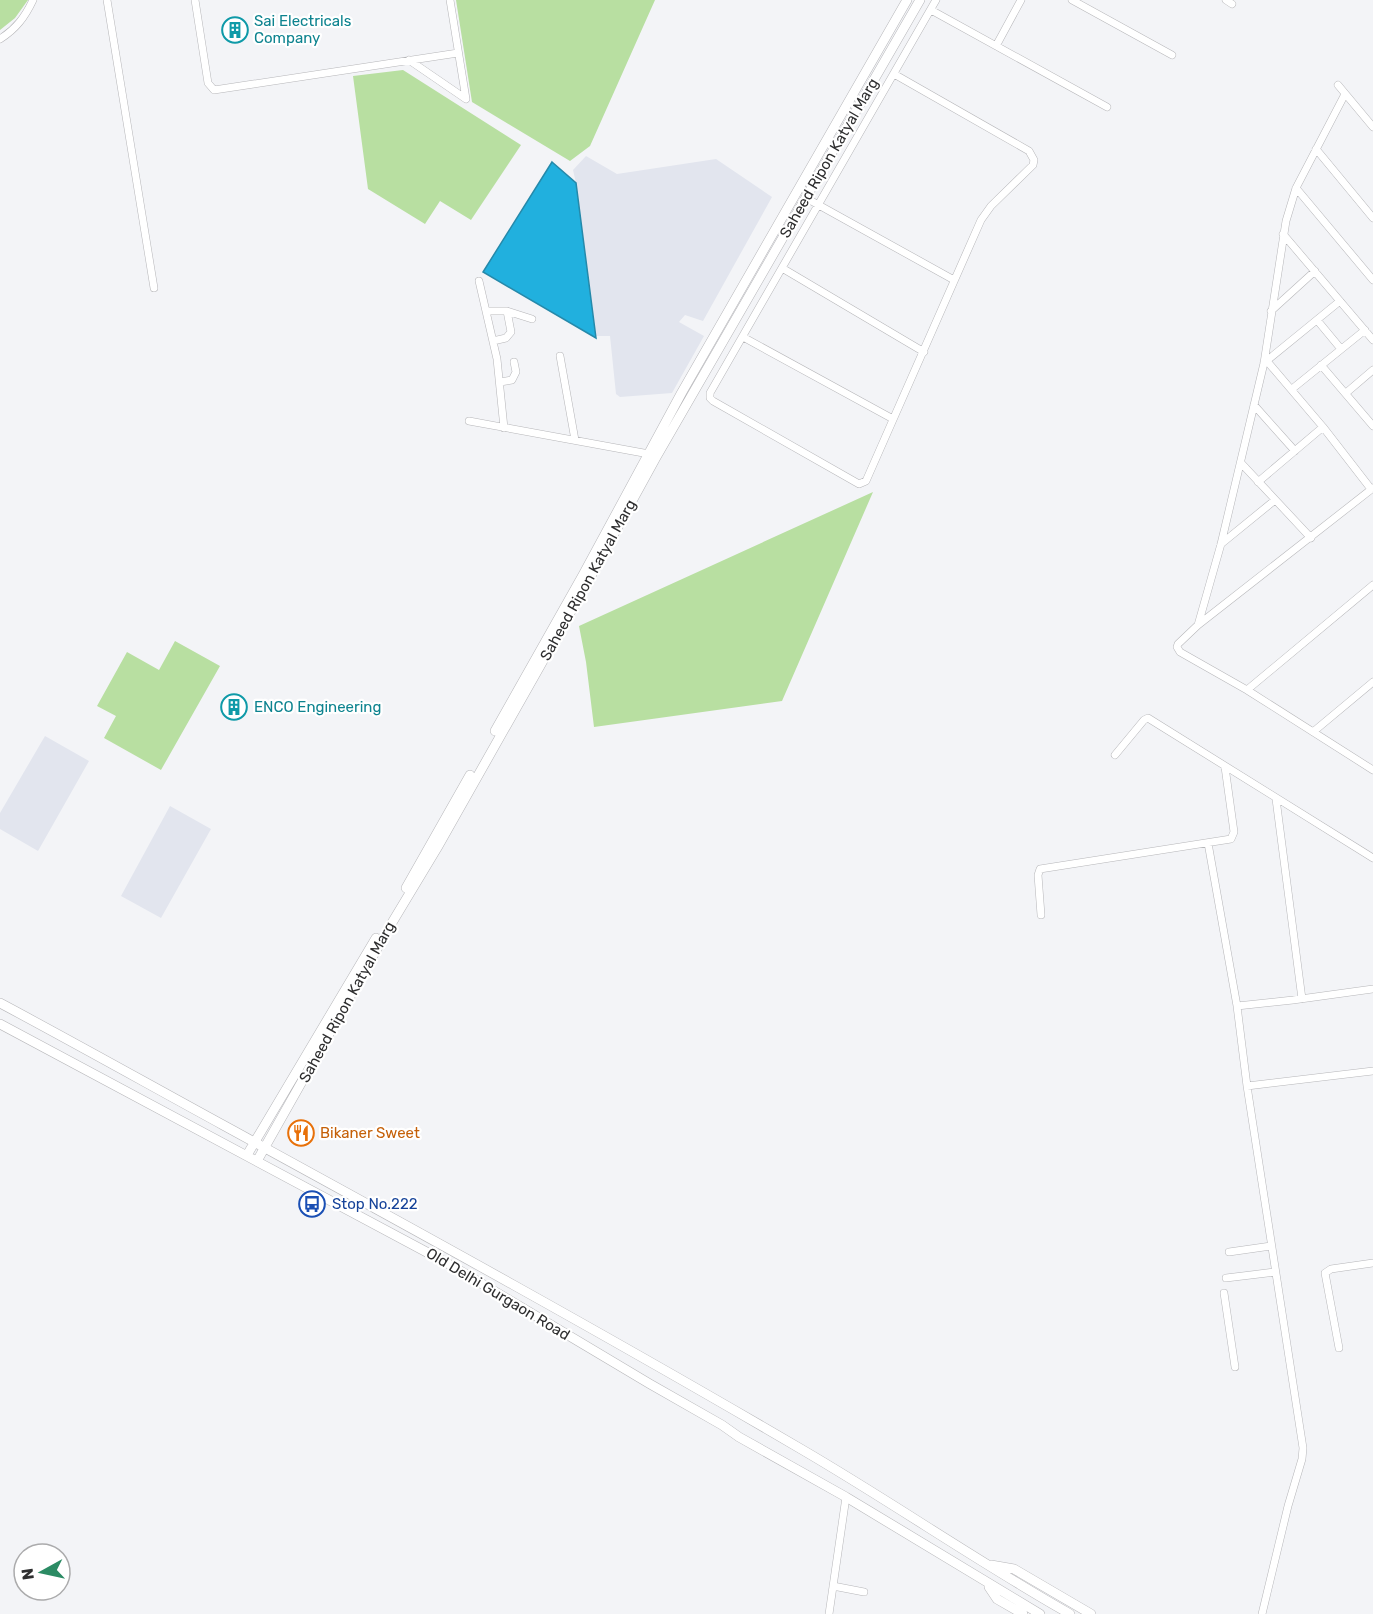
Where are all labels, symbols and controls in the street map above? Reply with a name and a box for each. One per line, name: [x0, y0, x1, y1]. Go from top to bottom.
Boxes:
place label: Sai Electricals Company: [254, 12, 352, 47]
building icon: Sai Electricals Company: [220, 15, 250, 45]
street label: Saheed Ripon Katyal Marg: [776, 75, 882, 241]
street label: Saheed Ripon Katyal Marg: [536, 496, 640, 664]
building icon: ENCO Engineering: [219, 692, 249, 722]
place label: ENCO Engineering: [254, 698, 381, 716]
street label: Saheed Ripon Katyal Marg: [295, 918, 399, 1086]
restaurant icon: Bikaner Sweet: [286, 1118, 316, 1148]
place label: Bikaner Sweet: [320, 1124, 420, 1142]
bus stop icon: Stop No.222: [297, 1189, 327, 1219]
place label: Stop No.222: [332, 1195, 418, 1213]
street label: Old Delhi Gurgaon Road: [423, 1244, 573, 1344]
north arrow: [12, 1542, 72, 1602]
text: N: [17, 1567, 38, 1581]

